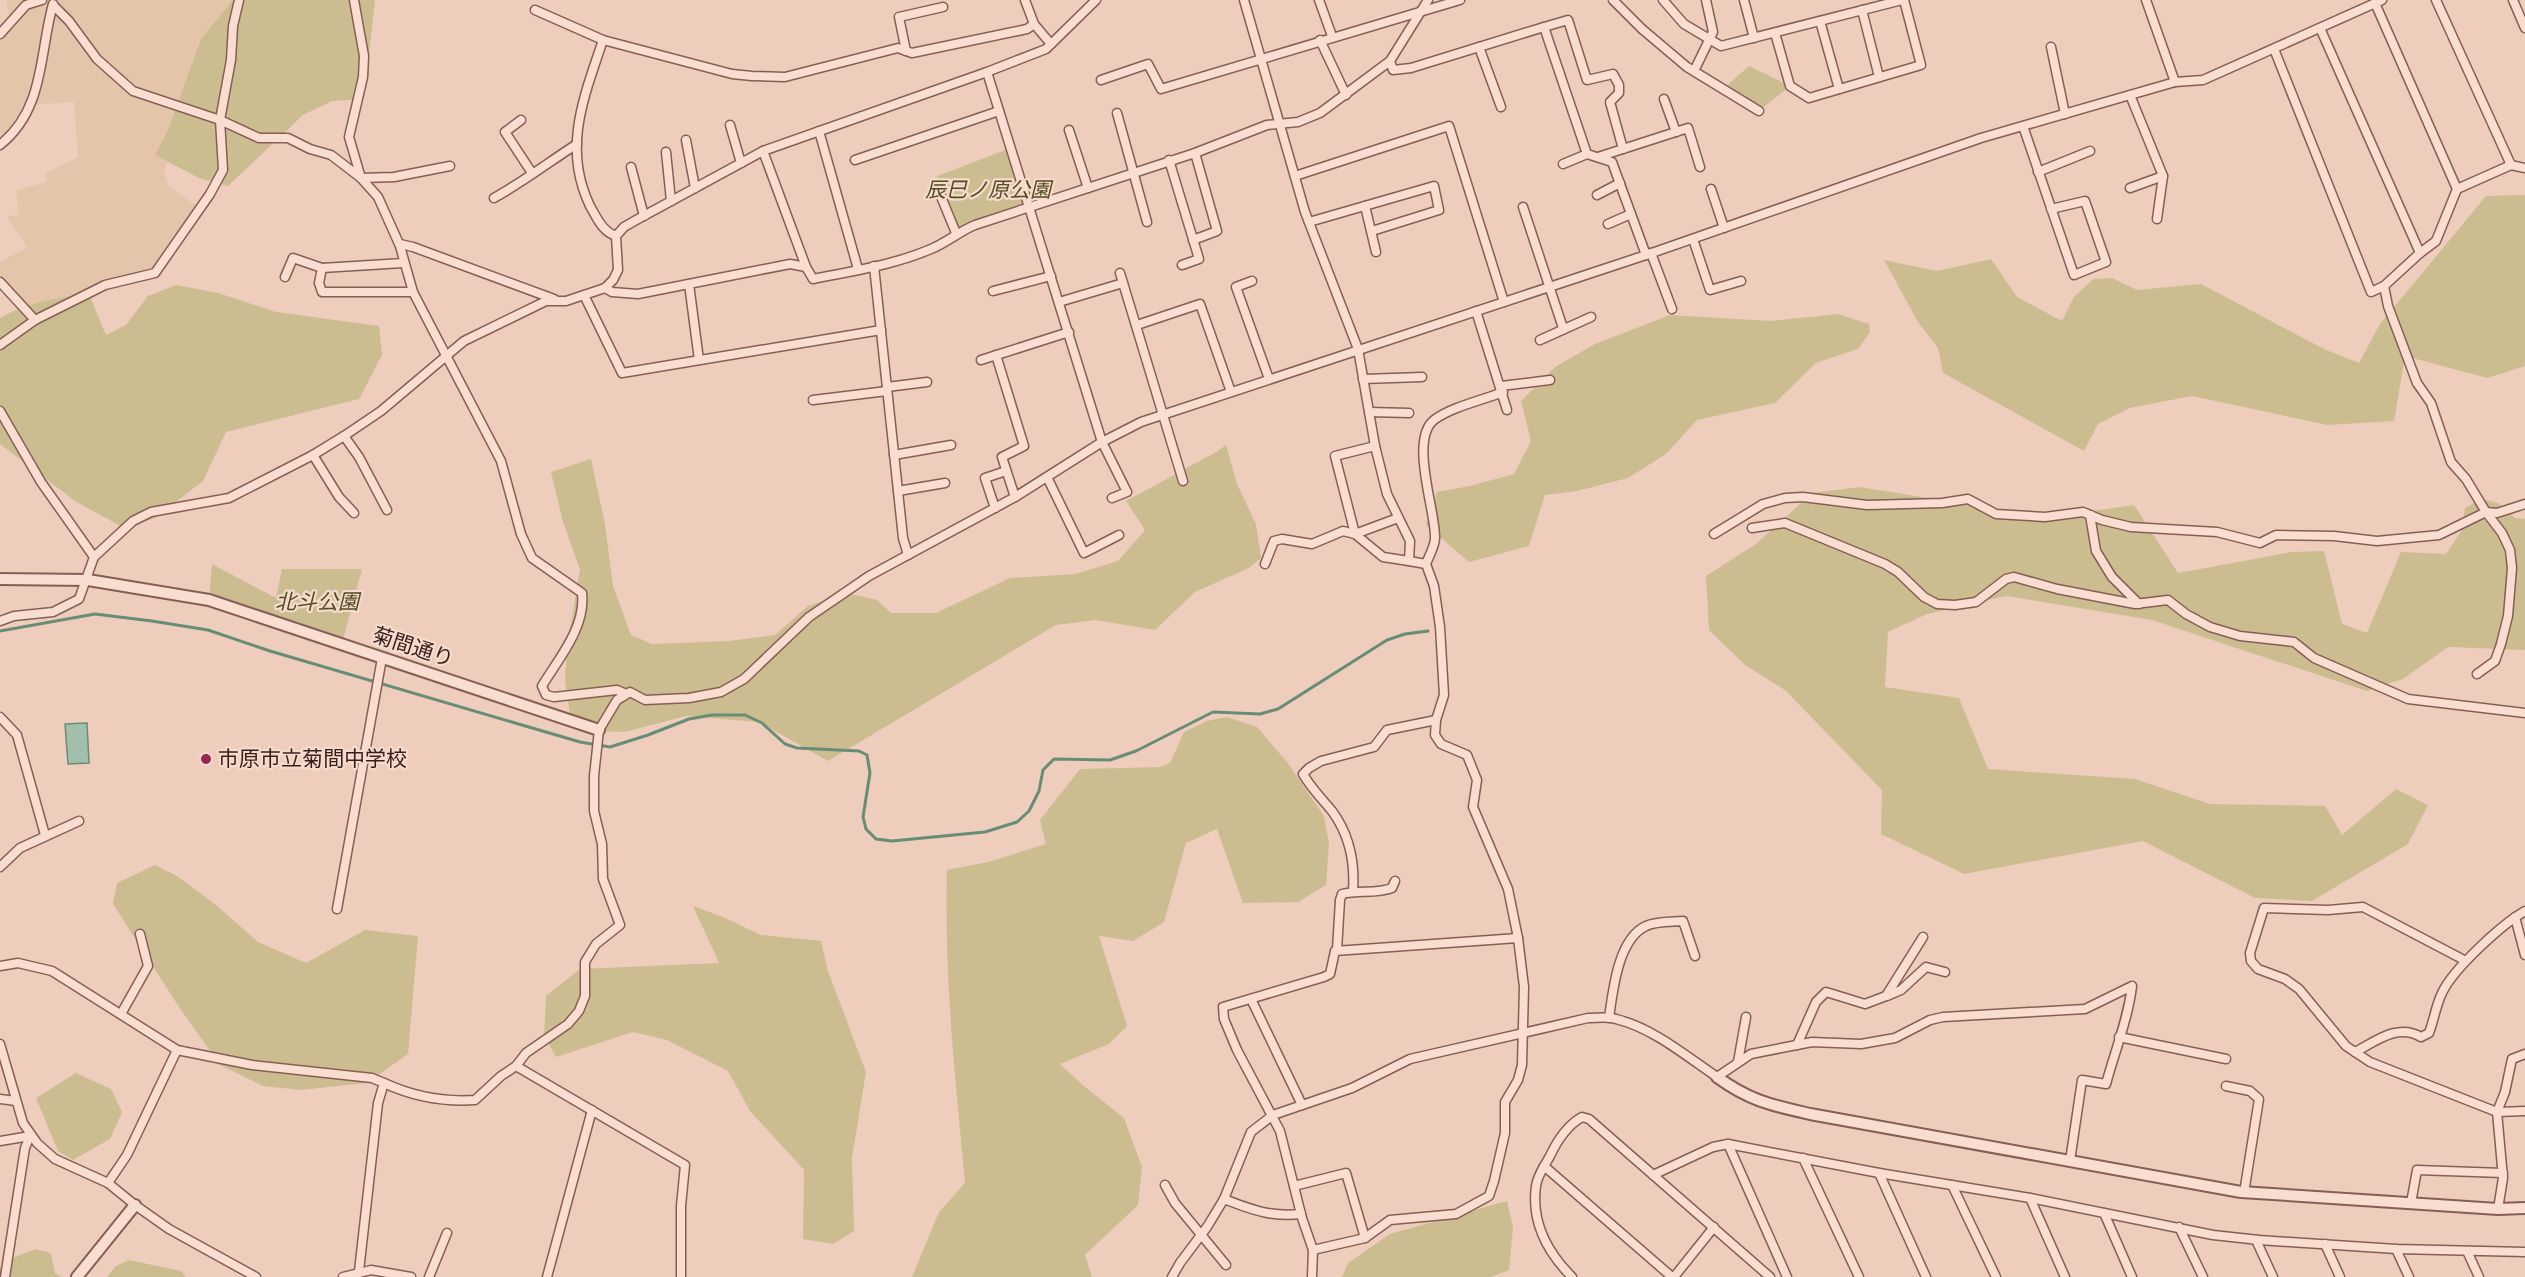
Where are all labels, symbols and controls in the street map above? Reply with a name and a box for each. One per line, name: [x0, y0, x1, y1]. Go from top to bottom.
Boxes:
park label: 辰巳ノ原公園: [925, 176, 1054, 203]
park label: 北斗公園: [275, 588, 362, 615]
street label: 菊間通り: [369, 621, 457, 672]
place label: 市原市立菊間中学校: [218, 745, 407, 772]
marker: 市原市立菊間中学校: [199, 752, 213, 766]

